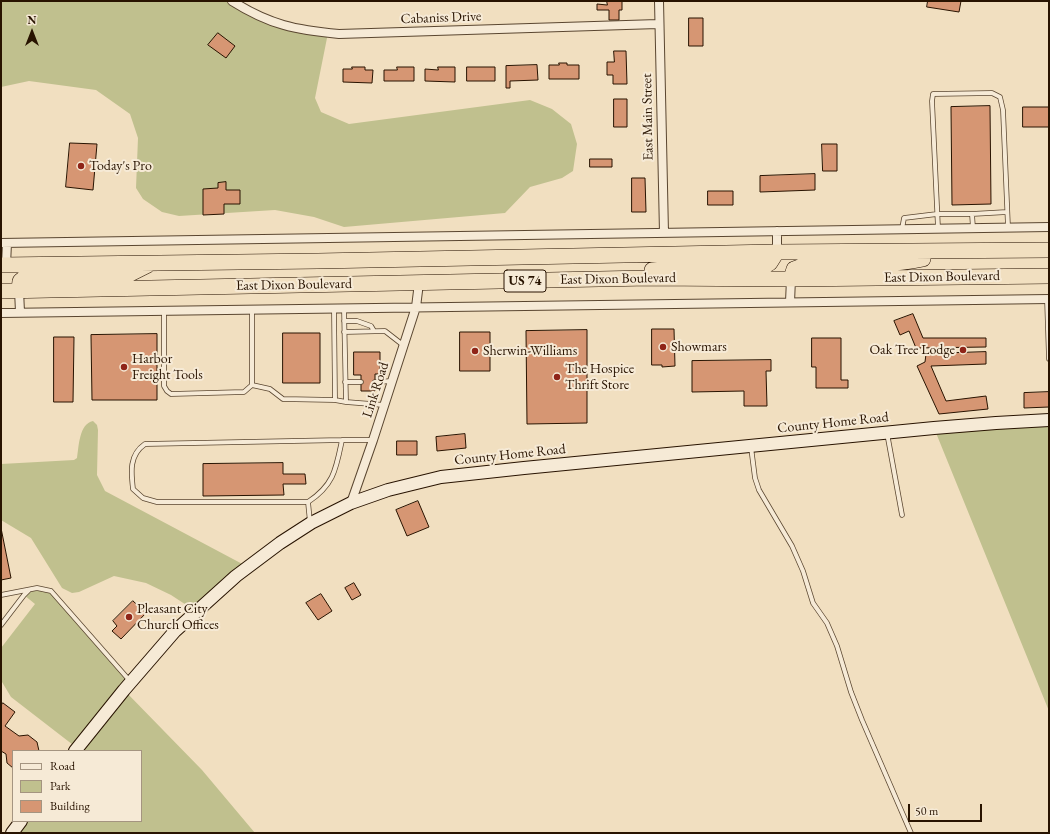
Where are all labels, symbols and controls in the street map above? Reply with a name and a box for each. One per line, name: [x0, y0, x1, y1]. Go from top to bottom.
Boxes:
street label: Cabaniss Drive: [400, 8, 482, 28]
north arrow: [12, 12, 52, 52]
text: N: [28, 13, 36, 27]
street label: East Main Street: [639, 73, 657, 161]
place label: Today's Pro: [89, 158, 152, 174]
marker: Today's Pro: [76, 161, 86, 171]
street label: East Dixon Boulevard: [884, 268, 1000, 286]
road number: US 74: [504, 270, 546, 292]
street label: East Dixon Boulevard: [560, 270, 676, 288]
street label: East Dixon Boulevard: [236, 276, 352, 294]
place label: Showmars: [671, 339, 727, 355]
marker: Showmars: [658, 342, 668, 352]
place label: Oak Tree Lodge: [869, 342, 955, 358]
place label: Sherwin-Williams: [483, 343, 577, 359]
marker: Oak Tree Lodge: [958, 345, 968, 355]
marker: Sherwin-Williams: [470, 346, 480, 356]
place label: Harbor Freight Tools: [132, 351, 203, 384]
street label: Link Road: [359, 360, 393, 420]
place label: The Hospice Thrift Store: [565, 361, 634, 394]
marker: Harbor Freight Tools: [119, 362, 129, 372]
marker: The Hospice Thrift Store: [552, 372, 562, 382]
street label: County Home Road: [777, 409, 889, 437]
street label: County Home Road: [454, 441, 566, 469]
place label: Pleasant City Church Offices: [137, 601, 219, 634]
marker: Pleasant City Church Offices: [124, 612, 134, 622]
legend: [12, 750, 142, 822]
text: Road: [50, 758, 75, 774]
text: Park: [50, 778, 70, 794]
scale bar: [910, 796, 984, 822]
text: Building: [50, 798, 90, 814]
text: 50 m: [915, 803, 938, 819]

